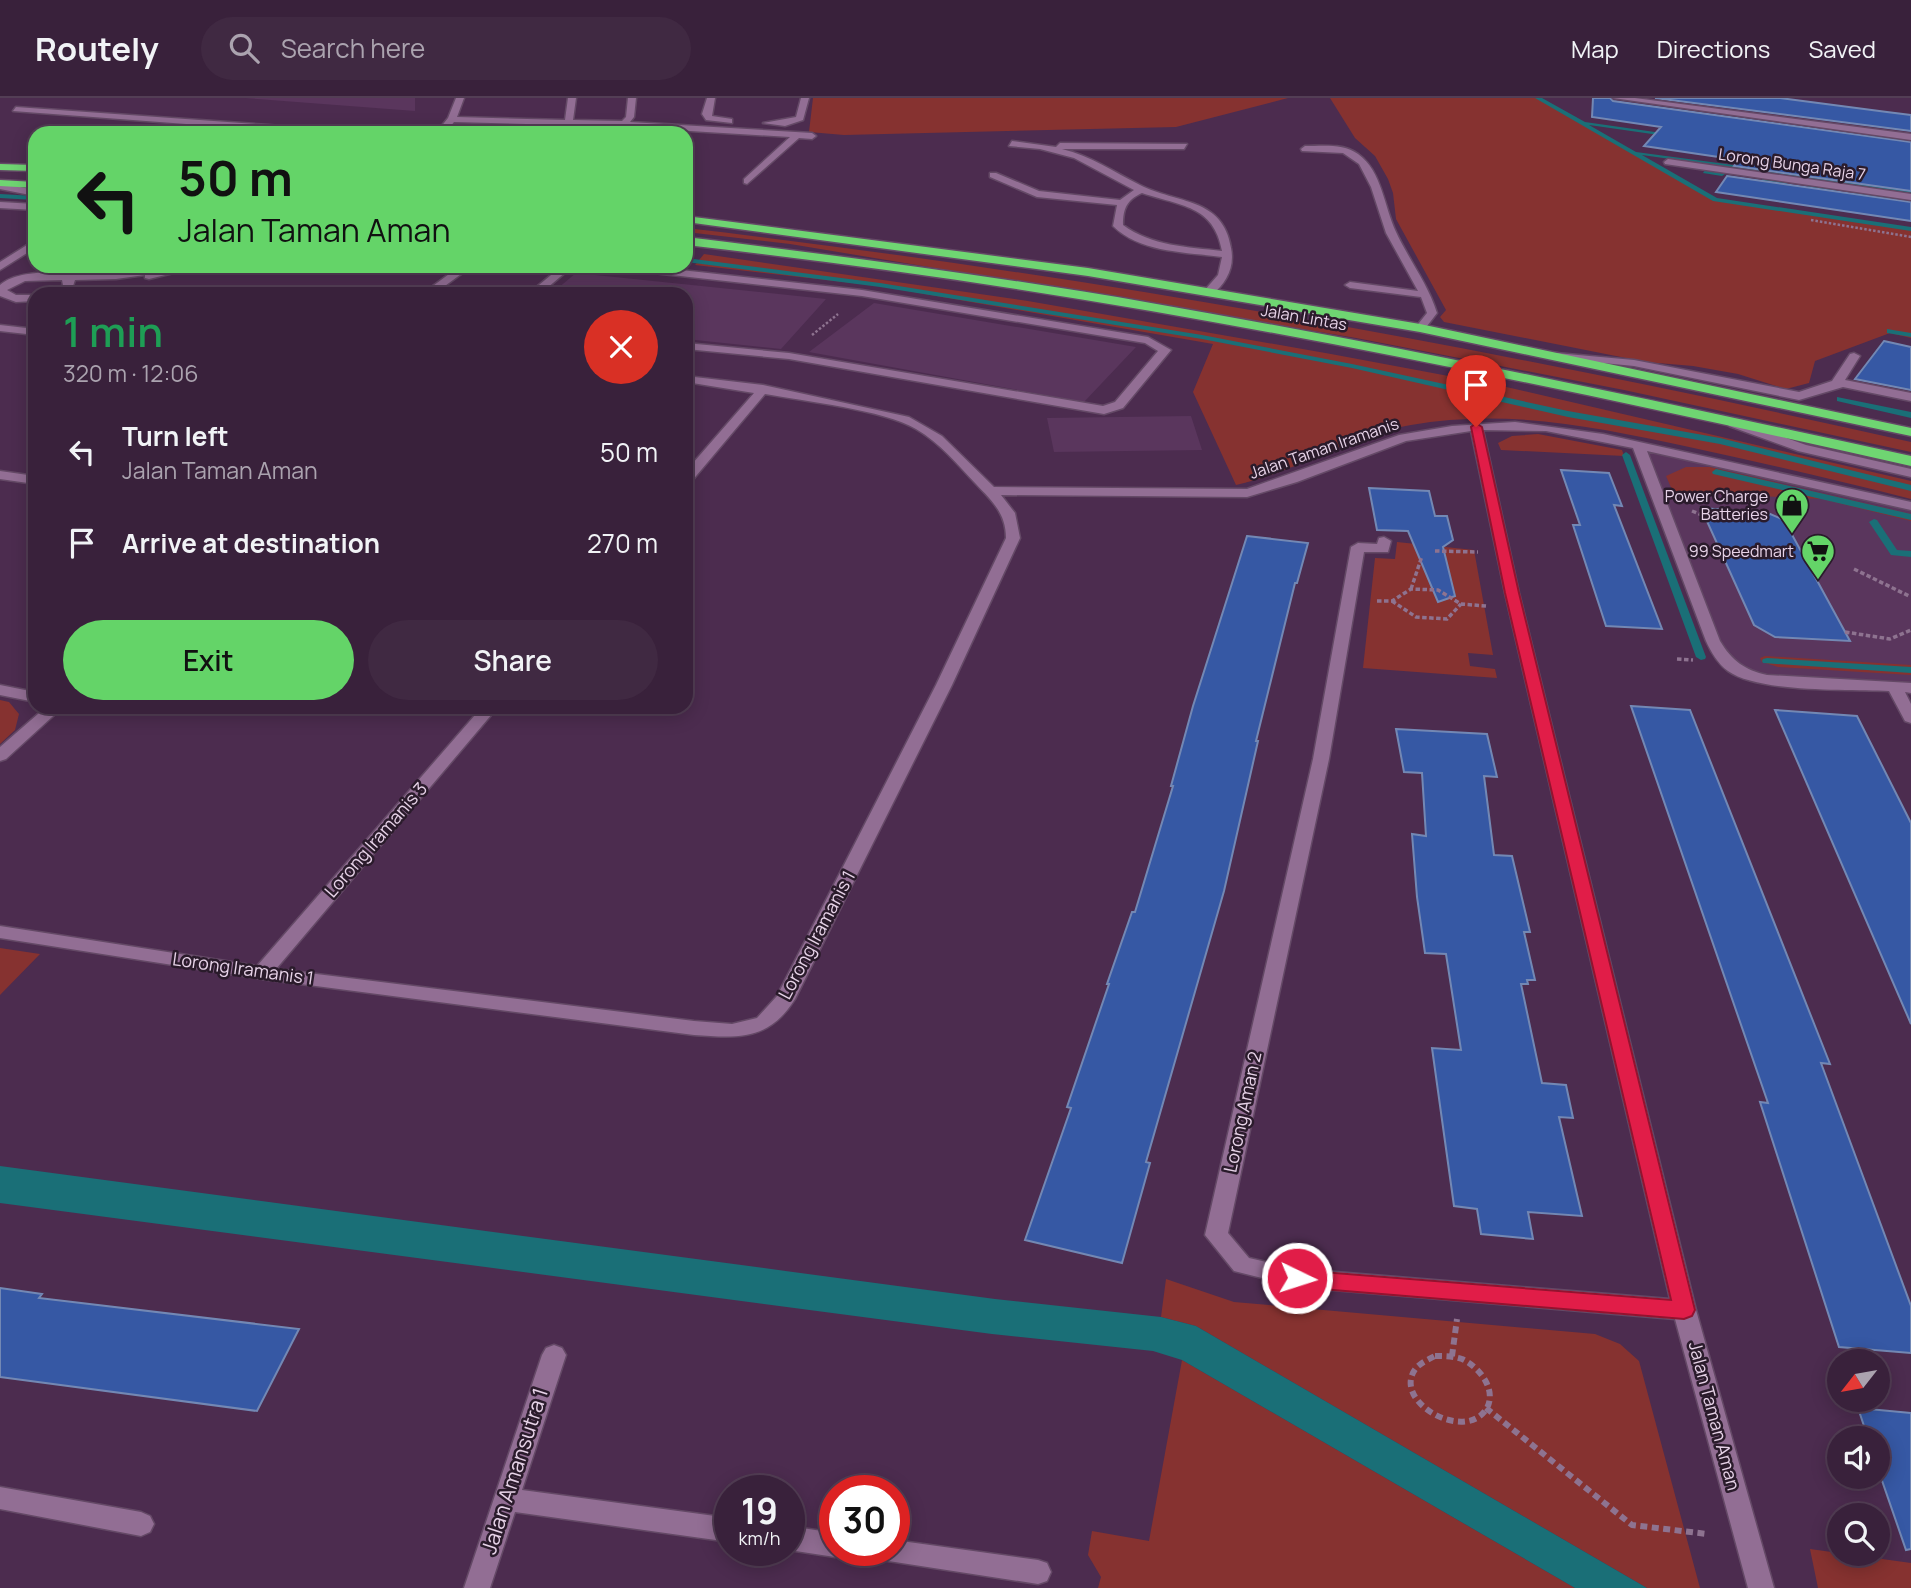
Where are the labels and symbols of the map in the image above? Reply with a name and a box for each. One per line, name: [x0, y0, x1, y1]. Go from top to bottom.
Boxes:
street label: Lorong Bunga Raja 7: [1717, 143, 1867, 185]
street label: Jalan Lintas: [1259, 299, 1349, 335]
pin: [1446, 355, 1506, 427]
street label: Jalan Taman Iramanis: [1247, 412, 1401, 484]
place label: Power Charge Batteries: [1665, 485, 1768, 525]
shop icon: Power Charge Batteries: [1773, 486, 1811, 535]
supermarket icon: 99 Speedmart: [1799, 532, 1837, 581]
place label: 99 Speedmart: [1689, 540, 1794, 562]
street label: Lorong Iramanis 3: [319, 777, 432, 902]
street label: Lorong Iramanis 1: [772, 866, 860, 1003]
street label: Lorong Iramanis 1: [171, 946, 315, 990]
street label: Lorong Aman 2: [1218, 1049, 1267, 1174]
position arrow: [1260, 1241, 1334, 1315]
street label: Jalan Taman Aman: [1684, 1339, 1746, 1493]
north arrow: [1827, 1349, 1890, 1412]
street label: Jalan Amansutra 1: [474, 1384, 554, 1557]
speed limit sign: 30: [819, 1475, 910, 1566]

